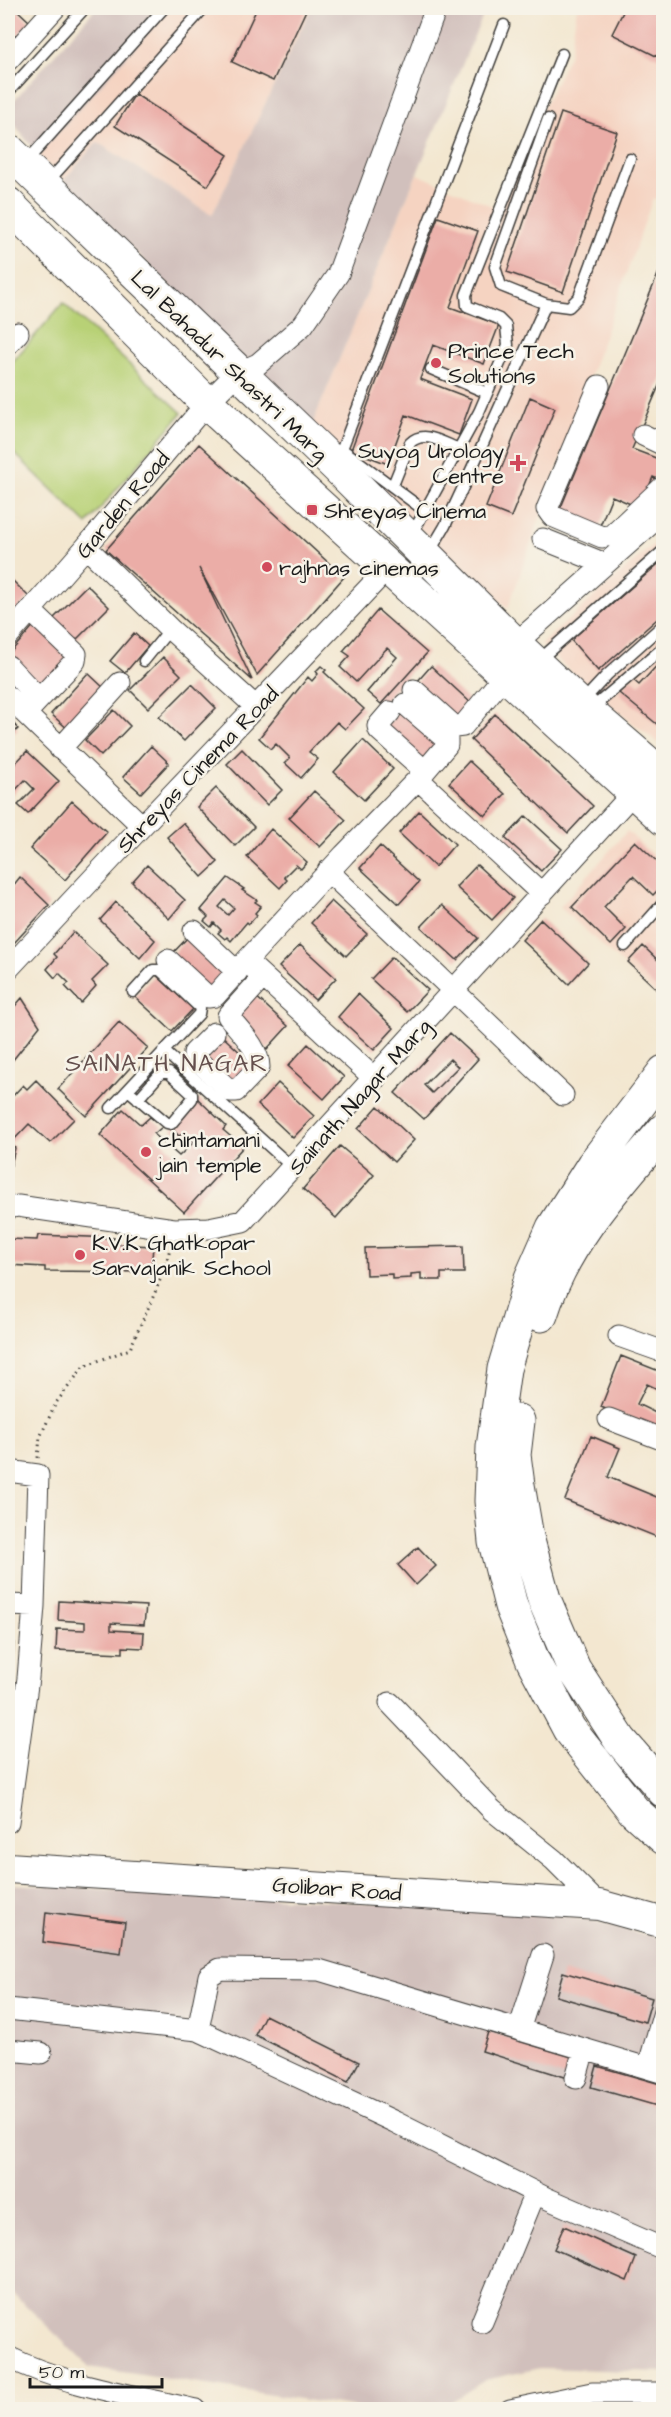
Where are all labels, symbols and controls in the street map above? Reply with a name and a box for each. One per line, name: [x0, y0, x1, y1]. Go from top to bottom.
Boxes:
street label: Lal Bahadur Shastri Marg: [122, 263, 335, 470]
place label: Prince Tech Solutions: [448, 336, 574, 392]
marker: Prince Tech Solutions: [429, 356, 443, 370]
place label: Suyog Urology Centre: [358, 436, 504, 492]
street label: Garden Road: [69, 444, 177, 566]
marker: Suyog Urology Centre: [509, 454, 527, 472]
place label: Shreyas Cinema: [324, 496, 486, 528]
marker: Shreyas Cinema: [305, 503, 319, 517]
place label: rajhnas cinemas: [279, 553, 439, 584]
marker: rajhnas cinemas: [260, 560, 274, 574]
street label: Shreyas Cinema Road: [110, 680, 287, 861]
street label: Sainath Nagar Marg: [281, 1012, 440, 1183]
district label: SAINATH NAGAR: [66, 1047, 268, 1081]
place label: chintamani jain temple: [155, 1125, 262, 1181]
marker: chintamani jain temple: [139, 1145, 153, 1159]
place label: K.V.K Ghatkopar Sarvajanik School: [92, 1228, 271, 1284]
marker: K.V.K Ghatkopar Sarvajanik School: [73, 1248, 87, 1262]
street label: Golibar Road: [271, 1870, 403, 1909]
scale bar: [30, 2351, 162, 2389]
text: 50 m: [39, 2360, 84, 2385]

